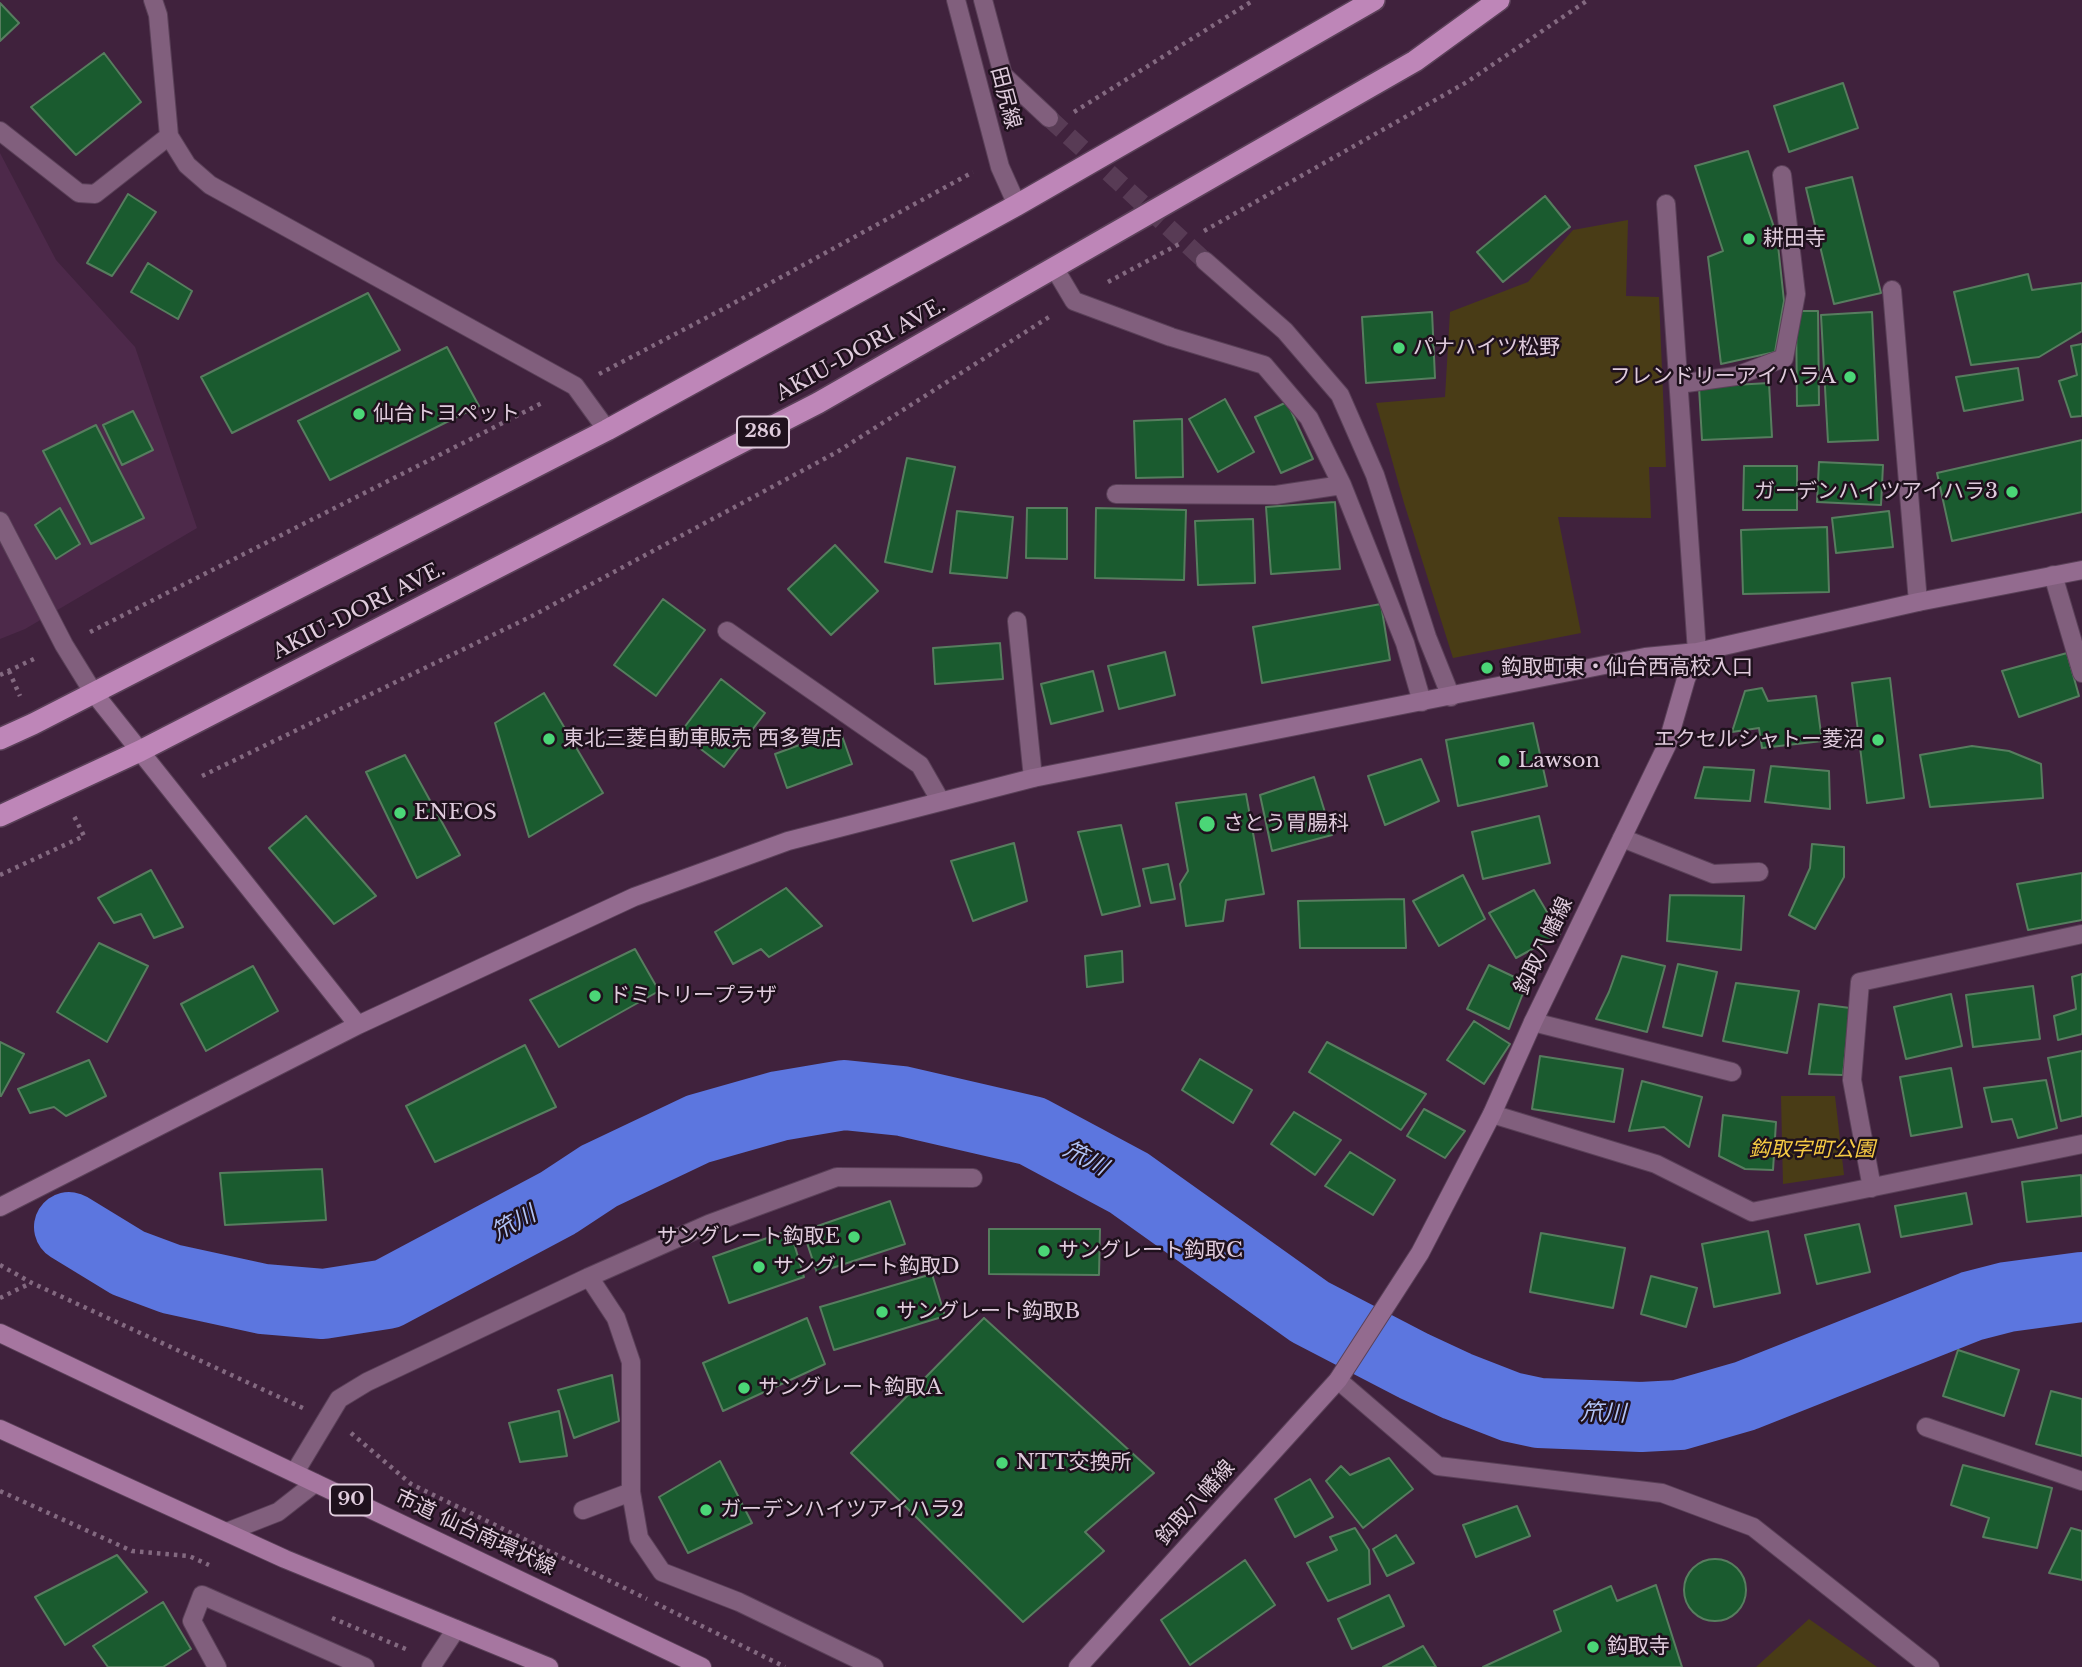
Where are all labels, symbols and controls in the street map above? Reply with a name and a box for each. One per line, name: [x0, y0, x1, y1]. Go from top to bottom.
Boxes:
street label: 田尻線: [985, 64, 1025, 132]
place label: 耕田寺: [1763, 226, 1826, 252]
marker: 耕田寺: [1741, 231, 1757, 247]
street label: AKIU-DORI AVE.: [772, 293, 950, 407]
place label: パナハイツ松野: [1413, 335, 1560, 361]
marker: パナハイツ松野: [1391, 340, 1407, 356]
place label: フレンドリーアイハラA: [1610, 364, 1836, 390]
marker: フレンドリーアイハラA: [1842, 369, 1858, 385]
place label: 仙台トヨペット: [373, 401, 520, 427]
marker: 仙台トヨペット: [351, 406, 367, 422]
road number: 286: [737, 416, 789, 448]
place label: ガーデンハイツアイハラ3: [1754, 479, 1998, 505]
marker: ガーデンハイツアイハラ3: [2004, 484, 2020, 500]
street label: AKIU-DORI AVE.: [269, 557, 449, 665]
place label: 鈎取町東・仙台西高校入口: [1501, 655, 1753, 681]
marker: 鈎取町東・仙台西高校入口: [1479, 660, 1495, 676]
place label: 東北三菱自動車販売 西多賀店: [563, 726, 842, 752]
place label: エクセルシャトー菱沼: [1654, 727, 1864, 753]
marker: 東北三菱自動車販売 西多賀店: [541, 731, 557, 747]
marker: エクセルシャトー菱沼: [1870, 732, 1886, 748]
place label: Lawson: [1518, 748, 1600, 774]
marker: Lawson: [1496, 753, 1512, 769]
place label: ENEOS: [414, 800, 497, 826]
marker: ENEOS: [392, 805, 408, 821]
place label: さとう胃腸科: [1223, 811, 1349, 837]
marker: さとう胃腸科: [1197, 814, 1217, 834]
street label: 鈎取八幡線: [1510, 893, 1578, 999]
place label: ドミトリープラザ: [609, 983, 777, 1009]
marker: ドミトリープラザ: [587, 988, 603, 1004]
water label: 笊川: [1058, 1136, 1112, 1182]
park label: 鈎取字町公園: [1749, 1137, 1875, 1163]
water label: 笊川: [487, 1201, 541, 1247]
place label: サングレート鈎取E: [657, 1224, 840, 1250]
marker: サングレート鈎取E: [846, 1229, 862, 1245]
place label: サングレート鈎取C: [1058, 1238, 1243, 1264]
marker: サングレート鈎取C: [1036, 1243, 1052, 1259]
place label: サングレート鈎取D: [773, 1254, 960, 1280]
marker: サングレート鈎取D: [751, 1259, 767, 1275]
place label: サングレート鈎取B: [896, 1299, 1080, 1325]
marker: サングレート鈎取B: [874, 1304, 890, 1320]
place label: サングレート鈎取A: [758, 1375, 942, 1401]
marker: サングレート鈎取A: [736, 1380, 752, 1396]
water label: 笊川: [1580, 1400, 1626, 1428]
place label: NTT交換所: [1016, 1450, 1132, 1476]
marker: NTT交換所: [994, 1455, 1010, 1471]
street label: 鈎取八幡線: [1152, 1456, 1240, 1550]
road number: 90: [330, 1484, 372, 1516]
street label: 市道 仙台南環状線: [391, 1485, 559, 1581]
place label: ガーデンハイツアイハラ2: [720, 1497, 964, 1523]
marker: ガーデンハイツアイハラ2: [698, 1502, 714, 1518]
place label: 鈎取寺: [1607, 1634, 1670, 1660]
marker: 鈎取寺: [1585, 1639, 1601, 1655]

